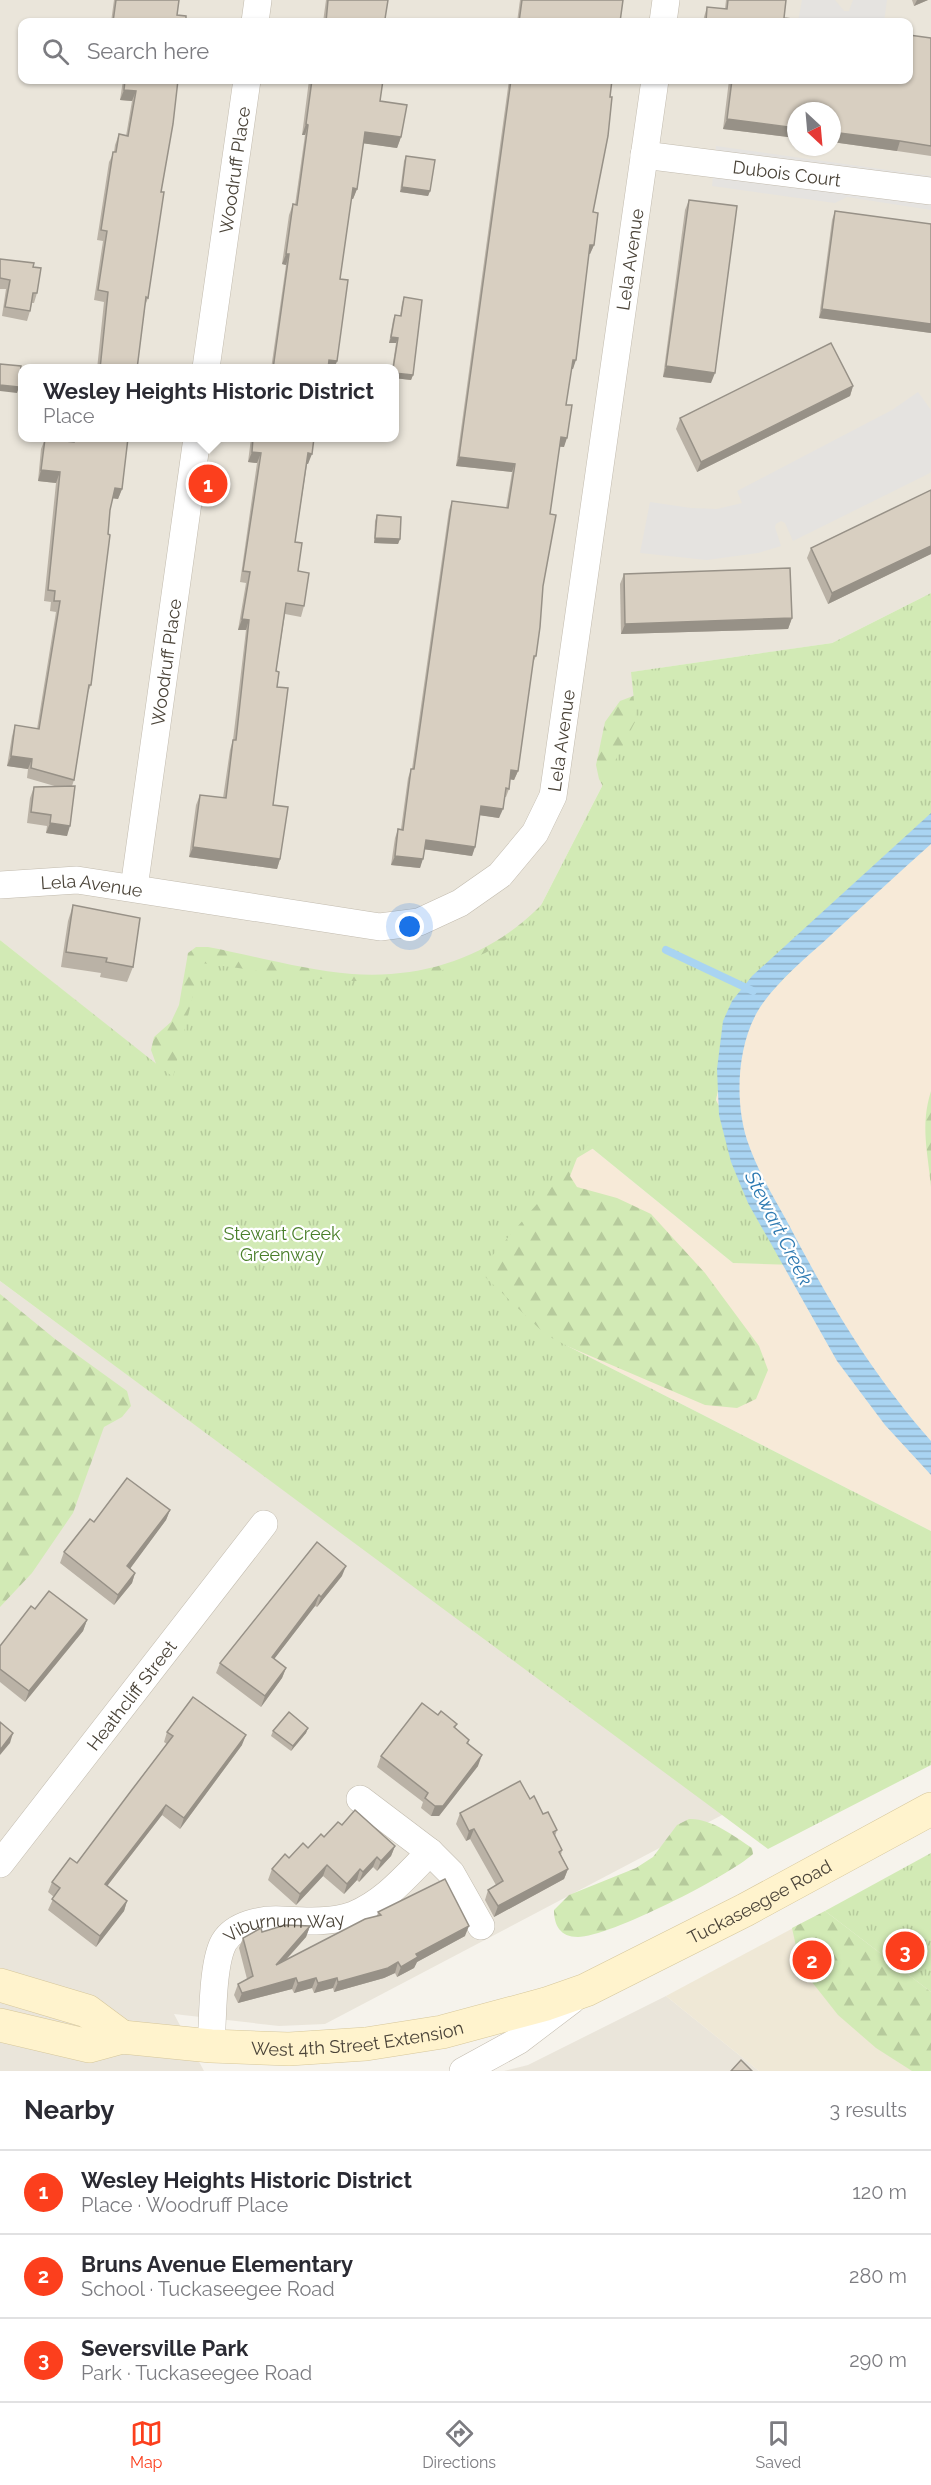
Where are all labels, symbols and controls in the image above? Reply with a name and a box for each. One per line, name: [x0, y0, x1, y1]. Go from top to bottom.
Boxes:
search box: [18, 18, 913, 84]
icon: search: [39, 35, 72, 68]
text: Search here: [87, 38, 209, 64]
north arrow: [787, 102, 841, 156]
street label: Woodruff Place: [215, 105, 254, 235]
street label: Dubois Court: [732, 156, 842, 190]
street label: Lela Avenue: [612, 207, 647, 312]
popup: [18, 364, 399, 442]
text: Wesley Heights Historic District: [43, 378, 374, 404]
text: Place: [43, 404, 94, 428]
pin: 1: [188, 462, 228, 506]
street label: Woodruff Place: [146, 597, 185, 727]
street label: Lela Avenue: [543, 688, 579, 793]
street label: Lela Avenue: [40, 869, 145, 901]
your location: [395, 912, 424, 941]
water label: Stewart Creek: [739, 1166, 818, 1289]
park label: Stewart Creek Greenway: [223, 1223, 341, 1265]
street label: Heathcliff Street: [82, 1636, 180, 1754]
street label: Tuckaseegee Road: [684, 1855, 835, 1948]
street label: Viburnum Way: [219, 1907, 346, 1946]
pin: 3: [886, 1928, 924, 1974]
pin: 2: [792, 1938, 832, 1982]
street label: West 4th Street Extension: [251, 2016, 466, 2060]
text: Nearby: [24, 2095, 114, 2125]
text: 3 results: [829, 2098, 907, 2122]
text: Wesley Heights Historic District: [81, 2167, 412, 2193]
text: 1: [39, 2180, 48, 2204]
text: 120 m: [852, 2180, 907, 2204]
text: Place · Woodruff Place: [81, 2193, 288, 2217]
text: Bruns Avenue Elementary: [81, 2251, 353, 2277]
text: 2: [38, 2264, 49, 2288]
text: 280 m: [849, 2264, 907, 2288]
text: School · Tuckaseegee Road: [81, 2277, 335, 2301]
text: Seversville Park: [81, 2335, 248, 2361]
text: 3: [38, 2348, 49, 2372]
text: 290 m: [849, 2348, 907, 2372]
text: Park · Tuckaseegee Road: [81, 2361, 312, 2385]
tab: Map: [130, 2417, 163, 2472]
tab: Directions: [422, 2417, 496, 2472]
tab: Saved: [755, 2417, 801, 2472]

